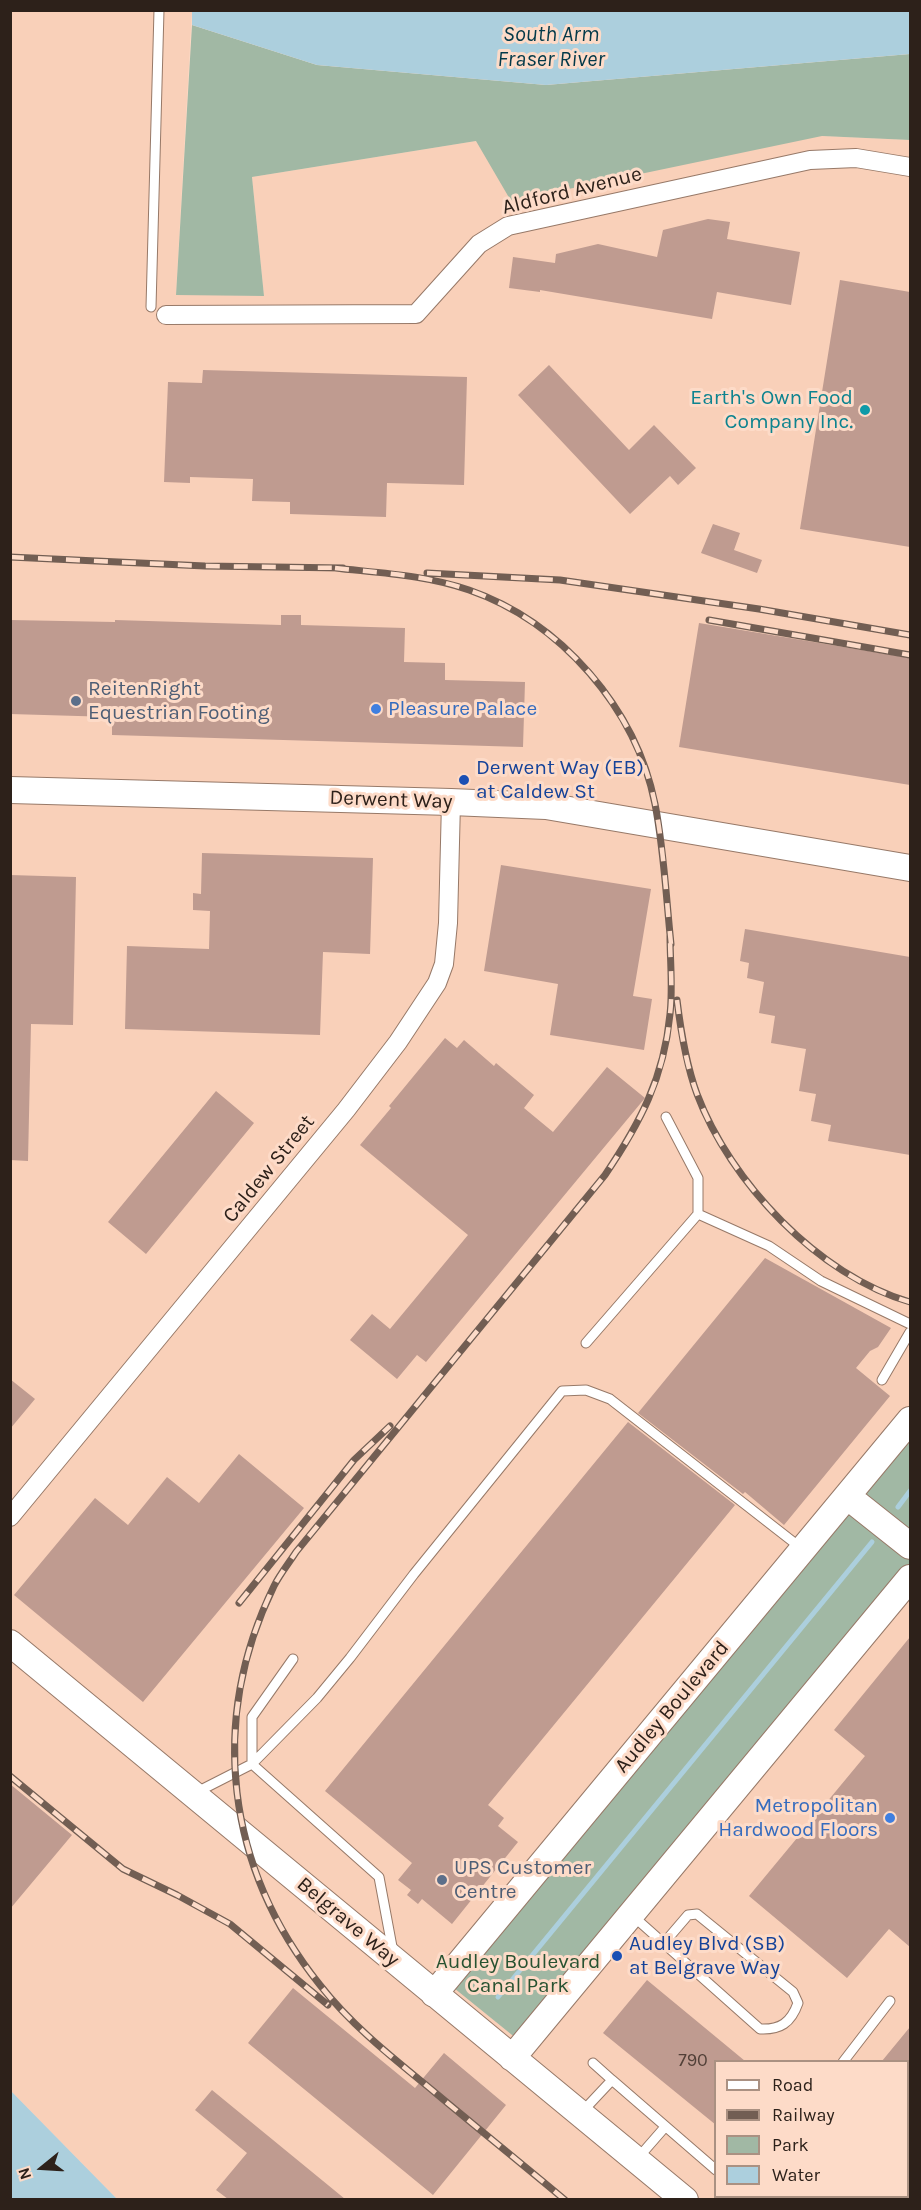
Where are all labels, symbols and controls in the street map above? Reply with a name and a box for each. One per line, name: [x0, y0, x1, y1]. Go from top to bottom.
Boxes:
water label: South Arm Fraser River: [497, 22, 605, 74]
street label: Aldford Avenue: [499, 161, 645, 221]
place label: Earth's Own Food Company Inc.: [690, 385, 853, 435]
marker: Earth's Own Food Company Inc.: [858, 403, 872, 417]
place label: ReitenRight Equestrian Footing: [88, 676, 270, 726]
marker: ReitenRight Equestrian Footing: [69, 694, 83, 708]
place label: Pleasure Palace: [388, 696, 537, 722]
marker: Pleasure Palace: [369, 702, 383, 716]
place label: Derwent Way (EB) at Caldew St: [476, 755, 644, 805]
marker: Derwent Way (EB) at Caldew St: [457, 773, 471, 787]
street label: Derwent Way: [329, 785, 453, 815]
street label: Caldew Street: [218, 1110, 320, 1228]
street label: Audley Boulevard: [609, 1636, 735, 1778]
place label: Metropolitan Hardwood Floors: [718, 1793, 878, 1843]
marker: Metropolitan Hardwood Floors: [883, 1811, 897, 1825]
place label: UPS Customer Centre: [454, 1855, 591, 1905]
street label: Belgrave Way: [291, 1872, 405, 1972]
marker: UPS Customer Centre: [435, 1873, 449, 1887]
place label: Audley Blvd (SB) at Belgrave Way: [629, 1931, 785, 1981]
park label: Audley Boulevard Canal Park: [436, 1949, 600, 1999]
marker: Audley Blvd (SB) at Belgrave Way: [610, 1949, 624, 1963]
house number: 790: [678, 2050, 708, 2072]
legend: [714, 2060, 909, 2198]
text: Road: [772, 2074, 813, 2096]
text: Railway: [772, 2104, 835, 2126]
text: Park: [772, 2134, 809, 2156]
north arrow: [12, 2138, 72, 2198]
text: Water: [772, 2164, 820, 2186]
text: N: [14, 2165, 35, 2182]

